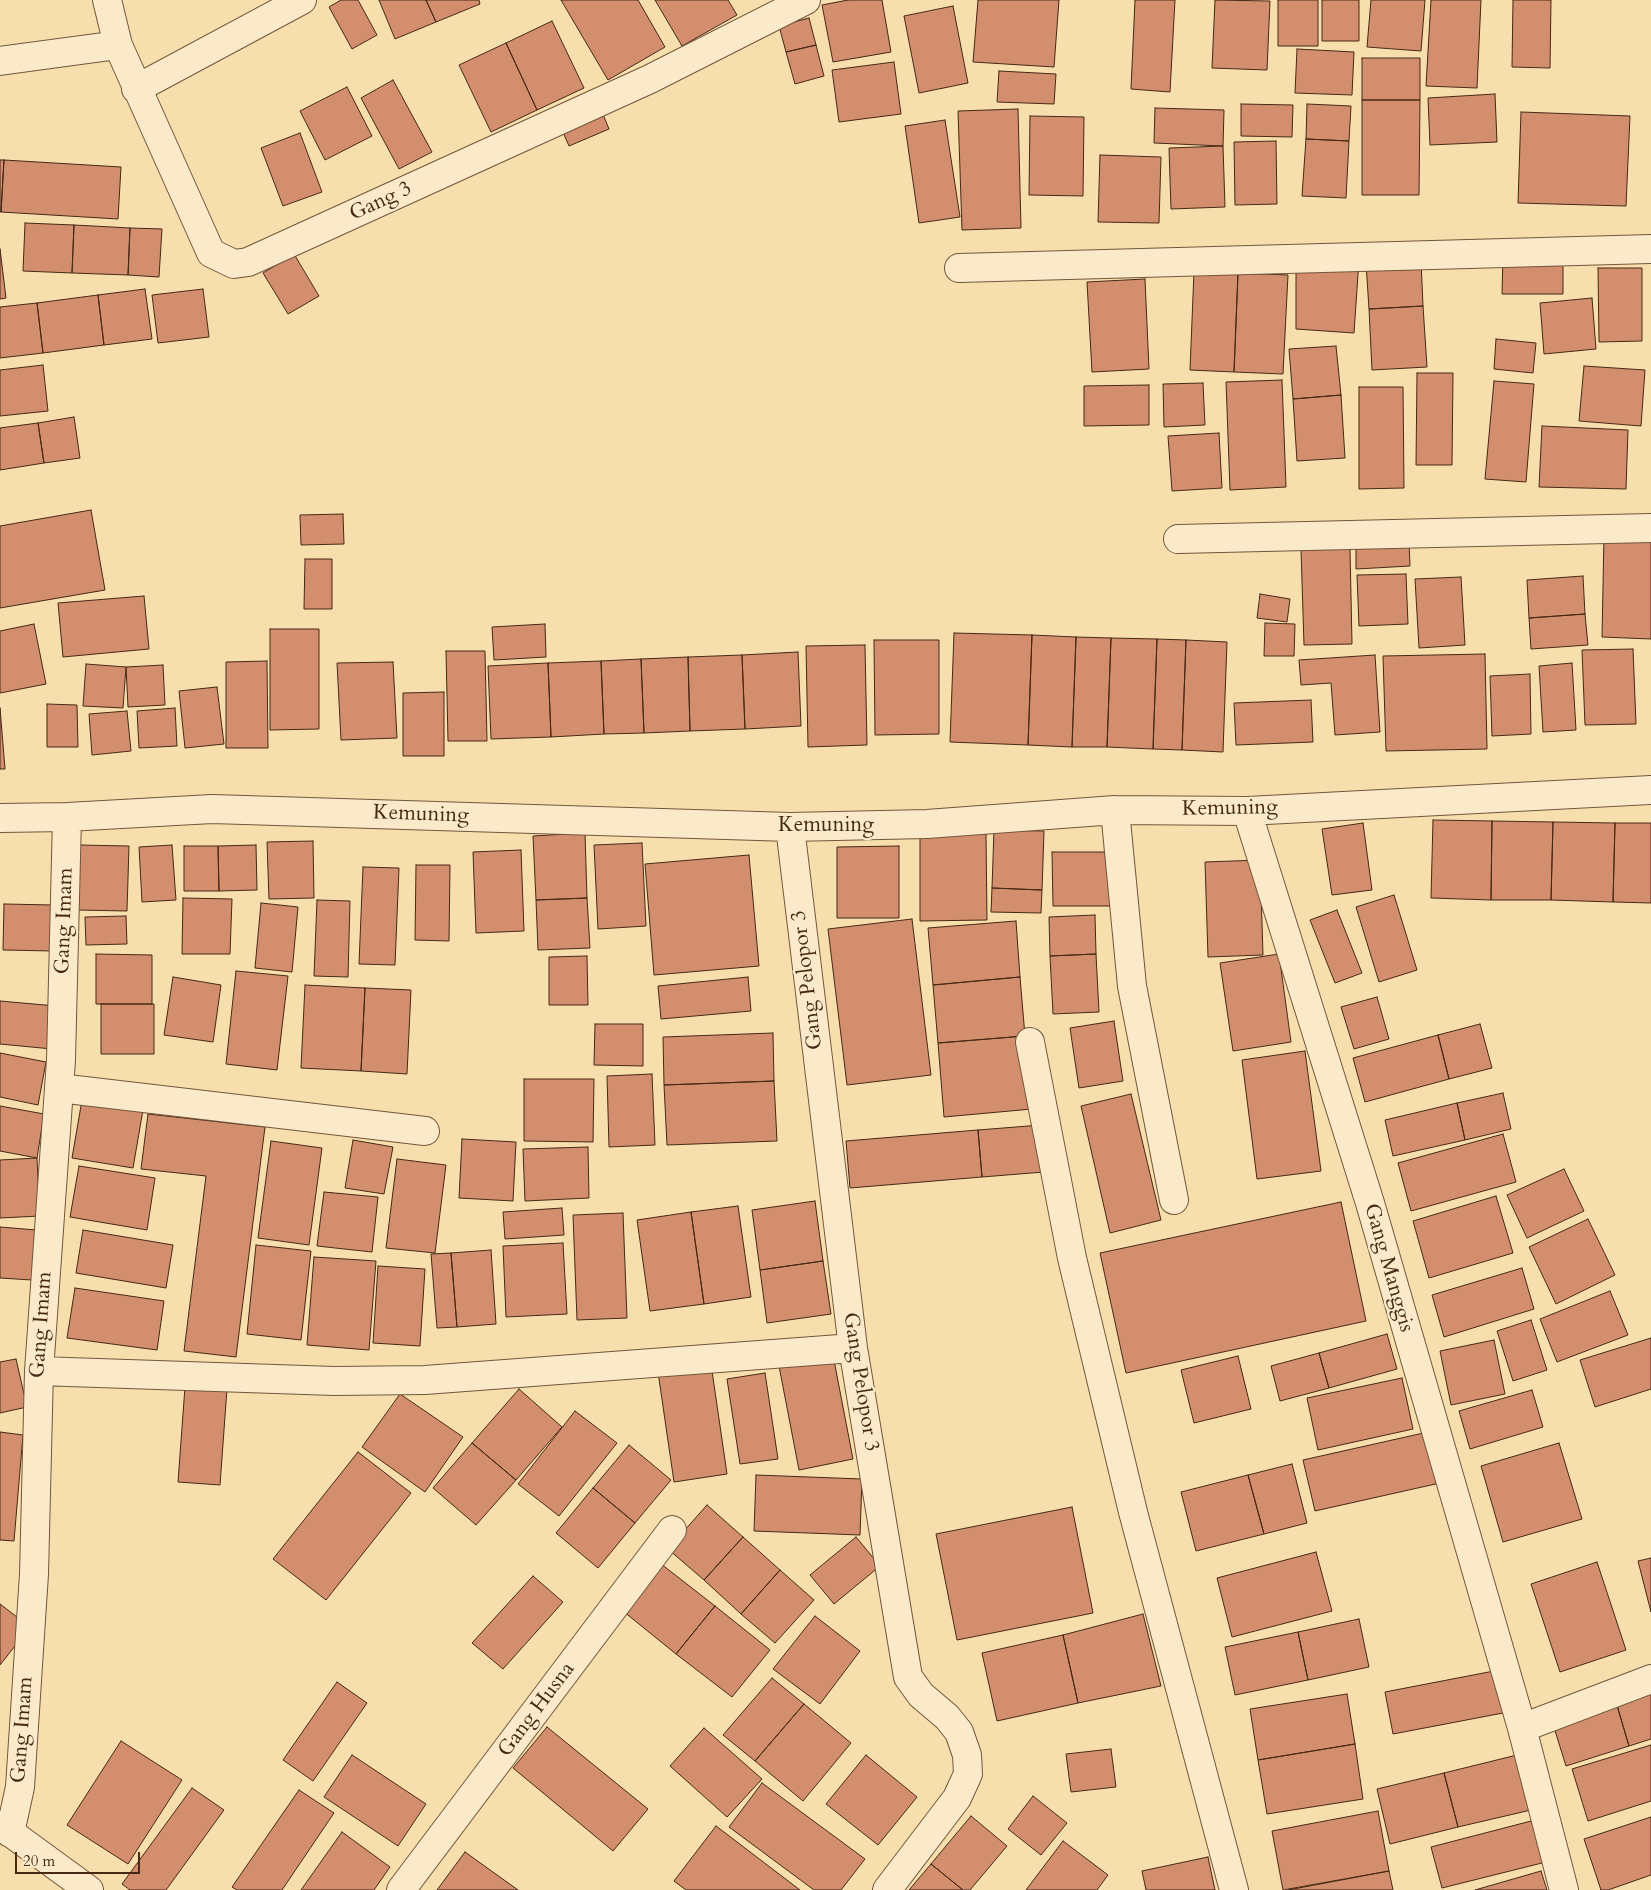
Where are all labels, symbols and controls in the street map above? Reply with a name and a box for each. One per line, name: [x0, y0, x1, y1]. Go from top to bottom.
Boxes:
street label: Gang 3: [346, 177, 416, 227]
street label: Kemuning: [1182, 796, 1278, 822]
street label: Kemuning: [373, 801, 469, 829]
street label: Kemuning: [778, 813, 874, 839]
street label: Gang Imam: [51, 867, 79, 975]
street label: Gang Pelopor 3: [787, 909, 829, 1051]
street label: Gang Manggis: [1358, 1201, 1418, 1335]
street label: Gang Imam: [26, 1271, 58, 1379]
street label: Gang Pelopor 3: [837, 1311, 883, 1453]
street label: Gang Husna: [493, 1658, 581, 1762]
street label: Gang Imam: [7, 1676, 39, 1784]
scale bar: [18, 1842, 142, 1874]
text: 20 m: [23, 1851, 55, 1871]

